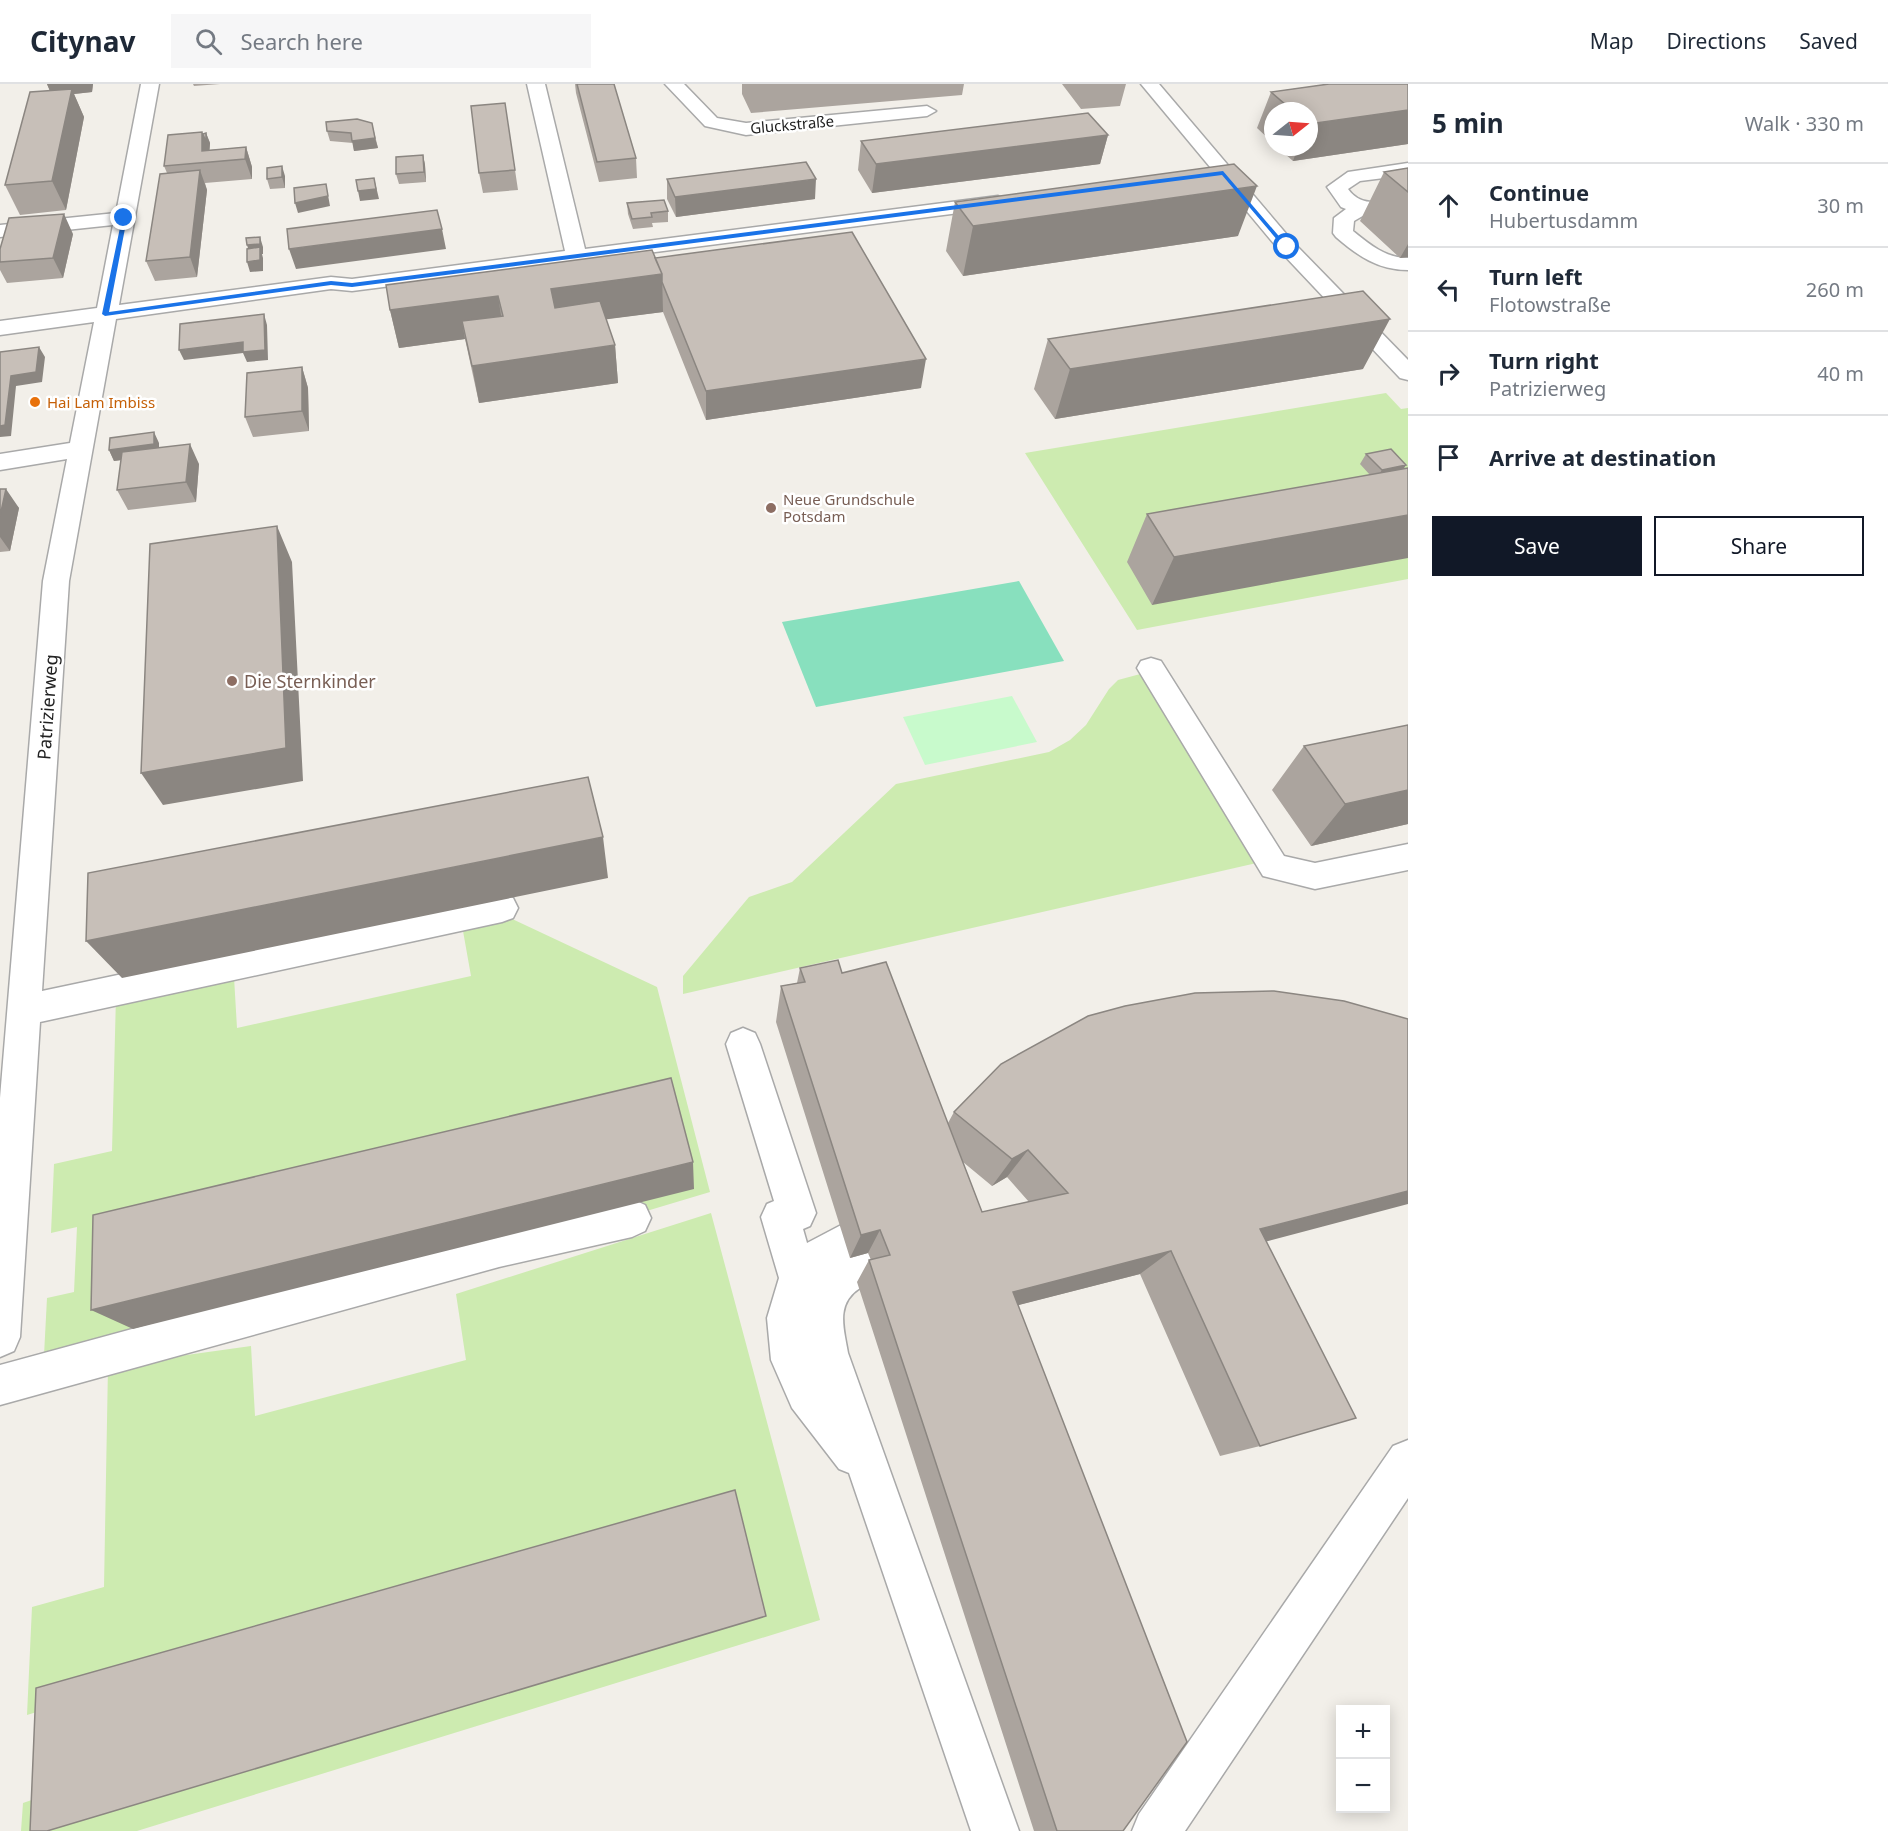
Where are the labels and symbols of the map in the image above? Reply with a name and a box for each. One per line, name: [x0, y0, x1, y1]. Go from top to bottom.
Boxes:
north arrow: [1264, 102, 1318, 156]
street label: Gluckstraße: [749, 110, 835, 138]
route end: [110, 204, 136, 230]
route start: [1273, 233, 1299, 259]
place label: Hai Lam Imbiss: [47, 392, 155, 412]
marker: Hai Lam Imbiss: [28, 395, 42, 409]
place label: Neue Grundschule Potsdam: [783, 489, 915, 526]
marker: Neue Grundschule Potsdam: [764, 501, 778, 515]
street label: Patrizierweg: [31, 653, 63, 761]
place label: Die Sternkinder: [244, 669, 376, 693]
marker: Die Sternkinder: [225, 674, 239, 688]

